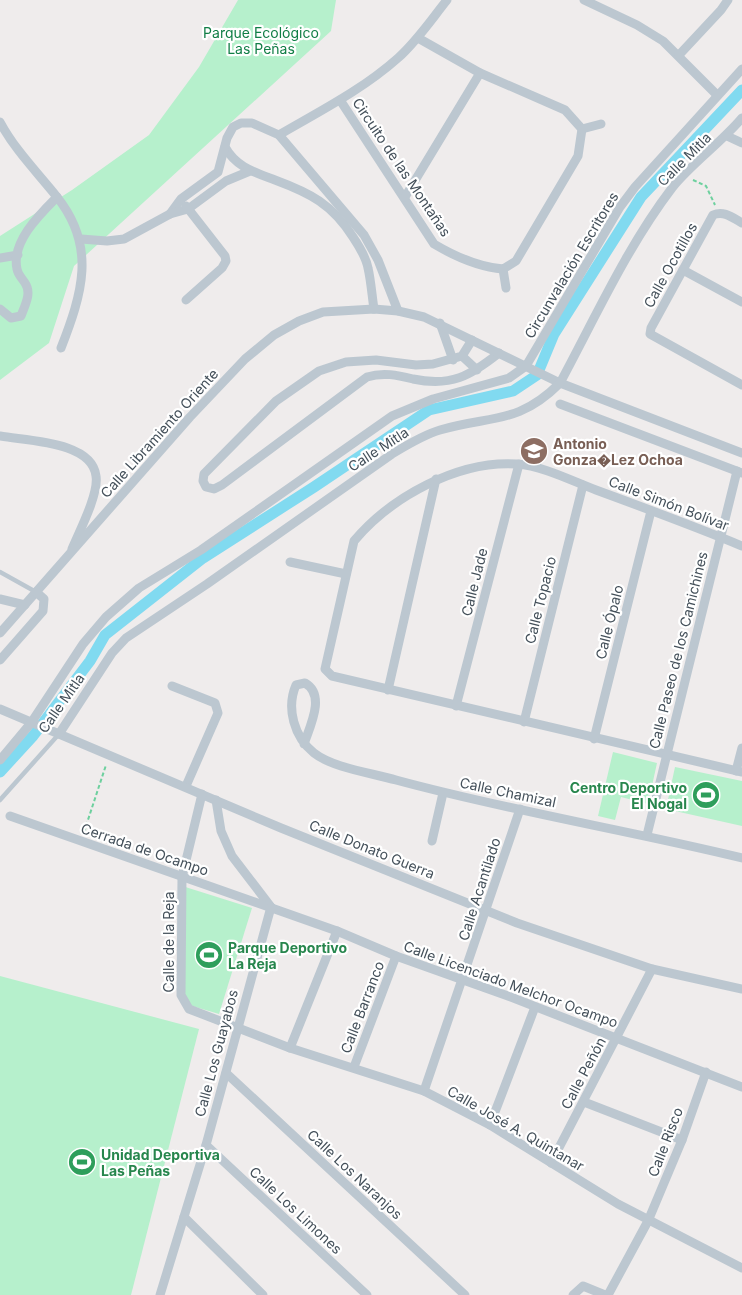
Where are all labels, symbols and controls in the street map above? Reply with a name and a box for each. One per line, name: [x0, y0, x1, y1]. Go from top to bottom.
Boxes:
park label: Parque Ecológico Las Peñas: [203, 24, 319, 57]
street label: Circuito de las Montañas: [349, 94, 455, 240]
street label: Calle Mitla: [654, 129, 714, 189]
street label: Circunvalación Escritores: [520, 189, 622, 341]
street label: Calle Ocotillos: [640, 220, 700, 310]
street label: Calle Libramiento Oriente: [97, 365, 221, 501]
street label: Calle Mitla: [345, 423, 411, 475]
place label: Antonio Gonza�Lez Ochoa: [553, 435, 683, 468]
school or university icon: Antonio Gonza�Lez Ochoa: [519, 436, 549, 466]
street label: Calle Simón Bolívar: [606, 472, 732, 534]
street label: Calle Jade: [457, 546, 491, 618]
street label: Calle Paseo de los Camichines: [645, 550, 711, 750]
street label: Calle Topacio: [521, 554, 559, 646]
street label: Calle Ópalo: [592, 583, 626, 661]
street label: Calle Mitla: [34, 670, 88, 736]
street label: Calle Chamizal: [458, 773, 558, 811]
place label: Centro Deportivo El Nogal: [570, 779, 687, 812]
sports icon: Centro Deportivo El Nogal: [691, 780, 721, 810]
street label: Calle Donato Guerra: [307, 816, 437, 882]
street label: Cerrada de Ocampo: [79, 819, 211, 879]
street label: Calle Acantilado: [454, 835, 504, 943]
street label: Calle de la Reja: [160, 891, 177, 993]
street label: Calle Licenciado Melchor Ocampo: [401, 937, 621, 1031]
place label: Parque Deportivo La Reja: [228, 939, 347, 972]
sports icon: Parque Deportivo La Reja: [194, 940, 224, 970]
street label: Calle Barranco: [337, 959, 387, 1055]
street label: Calle Los Guayabos: [191, 988, 241, 1118]
street label: Calle Peñón: [557, 1034, 609, 1112]
street label: Calle José A. Quintanar: [445, 1082, 587, 1174]
street label: Calle Risco: [644, 1105, 686, 1179]
street label: Calle Los Naranjos: [304, 1126, 406, 1222]
place label: Unidad Deportiva Las Peñas: [101, 1146, 220, 1179]
sports icon: Unidad Deportiva Las Peñas: [67, 1147, 97, 1177]
street label: Calle Los Limones: [246, 1163, 346, 1257]

